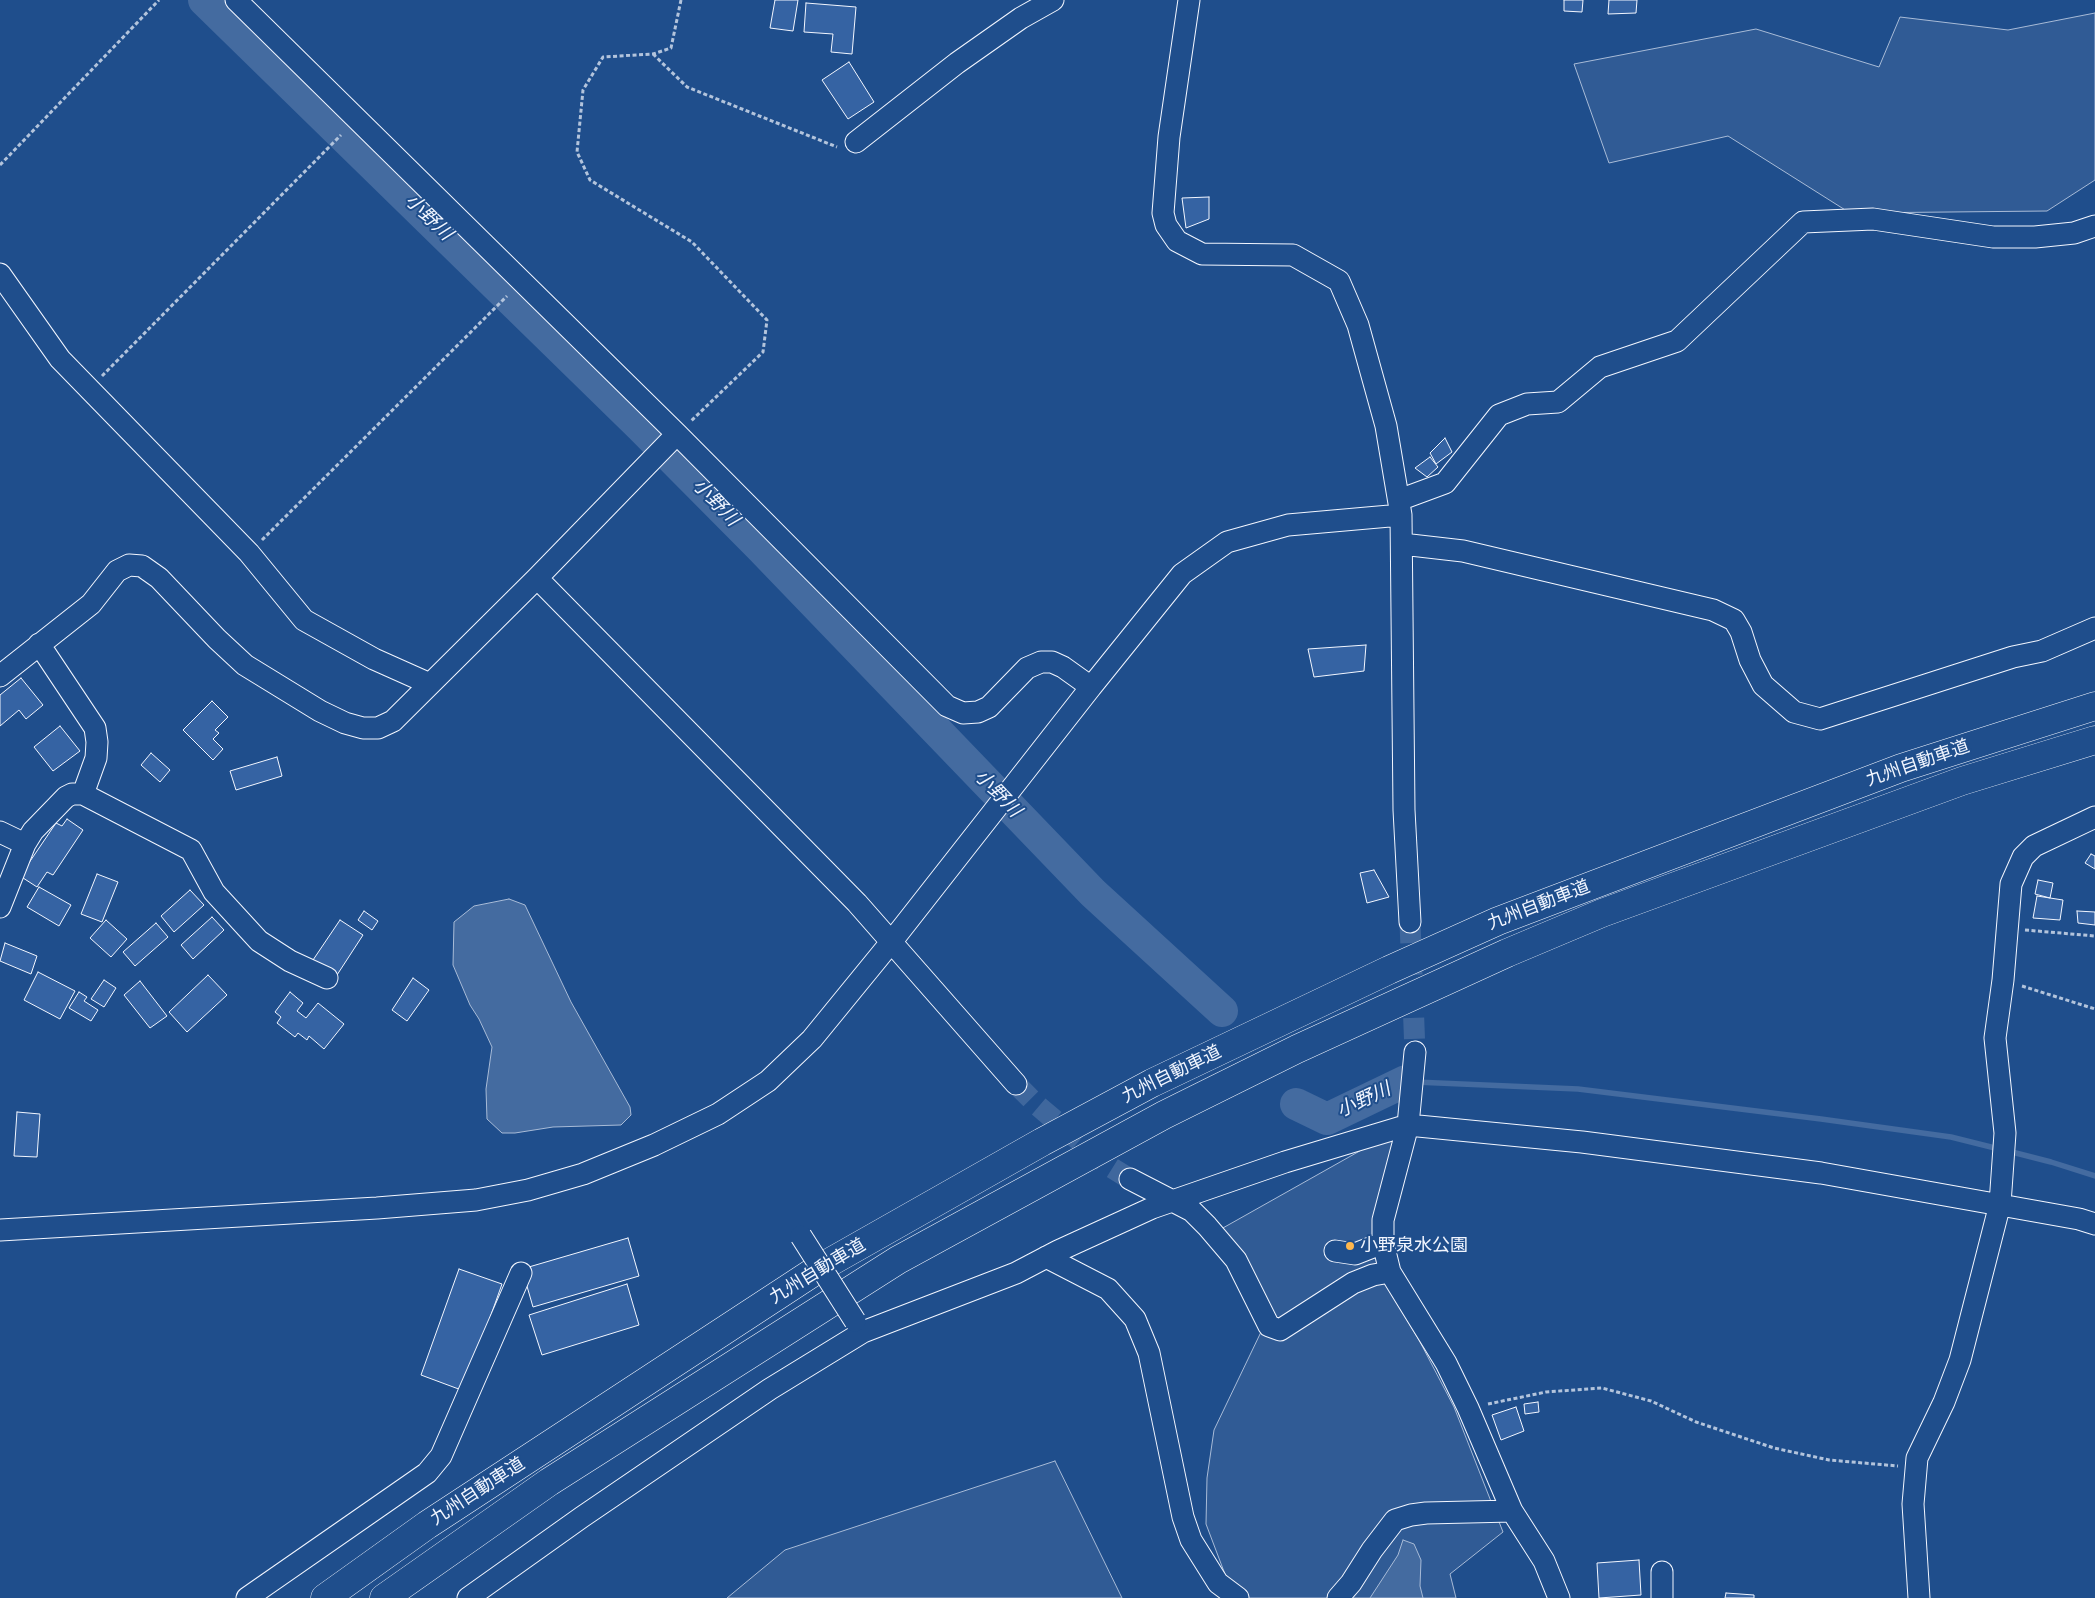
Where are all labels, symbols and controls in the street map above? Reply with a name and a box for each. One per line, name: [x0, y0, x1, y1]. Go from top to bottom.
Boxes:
water label: 小野川: [400, 190, 456, 246]
water label: 小野川: [687, 475, 743, 531]
street label: 九州自動車道: [1863, 736, 1973, 792]
water label: 小野川: [969, 766, 1025, 822]
street label: 九州自動車道: [1485, 877, 1593, 935]
street label: 九州自動車道: [1119, 1042, 1225, 1108]
water label: 小野川: [1333, 1079, 1395, 1123]
street label: 九州自動車道: [766, 1235, 870, 1309]
place label: 小野泉水公園: [1360, 1235, 1468, 1257]
marker: 小野泉水公園: [1344, 1240, 1356, 1252]
street label: 九州自動車道: [427, 1454, 529, 1530]

